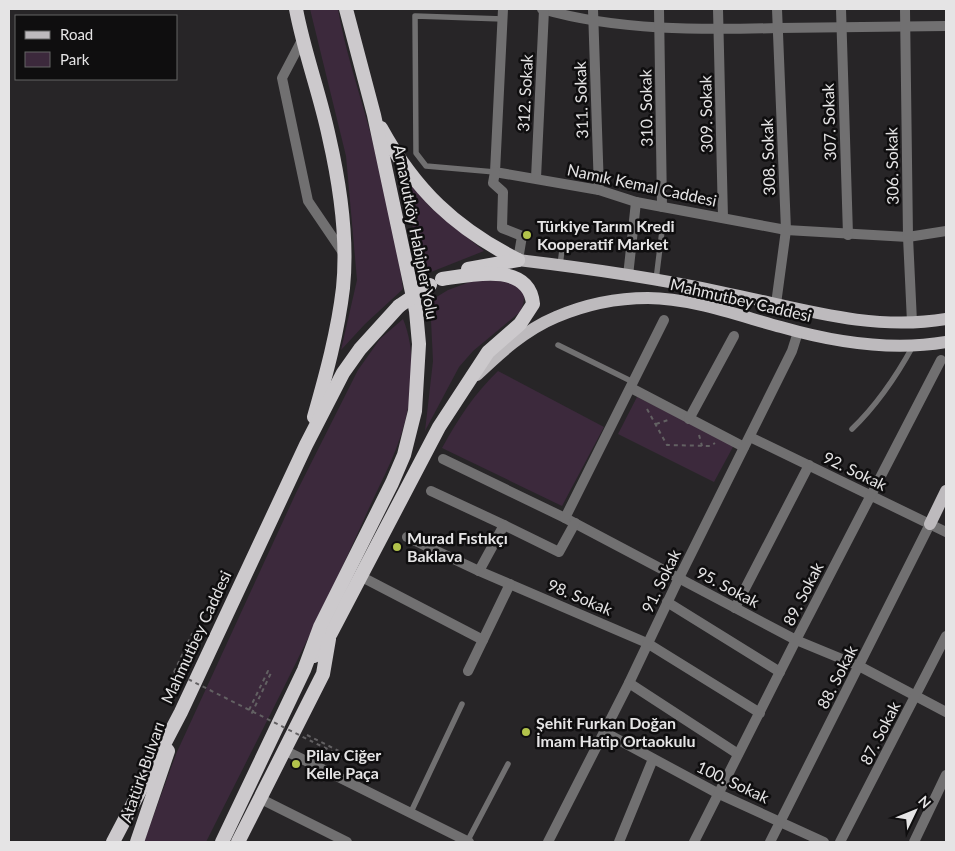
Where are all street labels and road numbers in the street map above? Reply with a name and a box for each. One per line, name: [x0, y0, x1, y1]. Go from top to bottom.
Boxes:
street label: 312. Sokak: [513, 53, 536, 132]
street label: 311. Sokak: [570, 60, 591, 139]
street label: 310. Sokak: [635, 68, 656, 147]
street label: 309. Sokak: [695, 74, 716, 153]
street label: 307. Sokak: [818, 82, 839, 161]
street label: 308. Sokak: [757, 117, 778, 196]
street label: 306. Sokak: [881, 126, 902, 205]
street label: Arnavutköy Habipler Yolu: [390, 143, 443, 321]
street label: Namık Kemal Caddesi: [566, 159, 719, 210]
street label: Mahmutbey Caddesi: [669, 274, 814, 325]
street label: 92. Sokak: [820, 447, 891, 494]
street label: 91. Sokak: [637, 545, 684, 616]
street label: 89. Sokak: [779, 558, 827, 629]
street label: 95. Sokak: [694, 562, 764, 611]
street label: Mahmutbey Caddesi: [156, 567, 235, 706]
street label: 98. Sokak: [545, 574, 616, 619]
street label: 88. Sokak: [813, 641, 861, 712]
street label: 87. Sokak: [856, 697, 904, 768]
street label: Atatürk Bulvarı: [115, 719, 168, 825]
street label: 100. Sokak: [694, 757, 773, 807]

